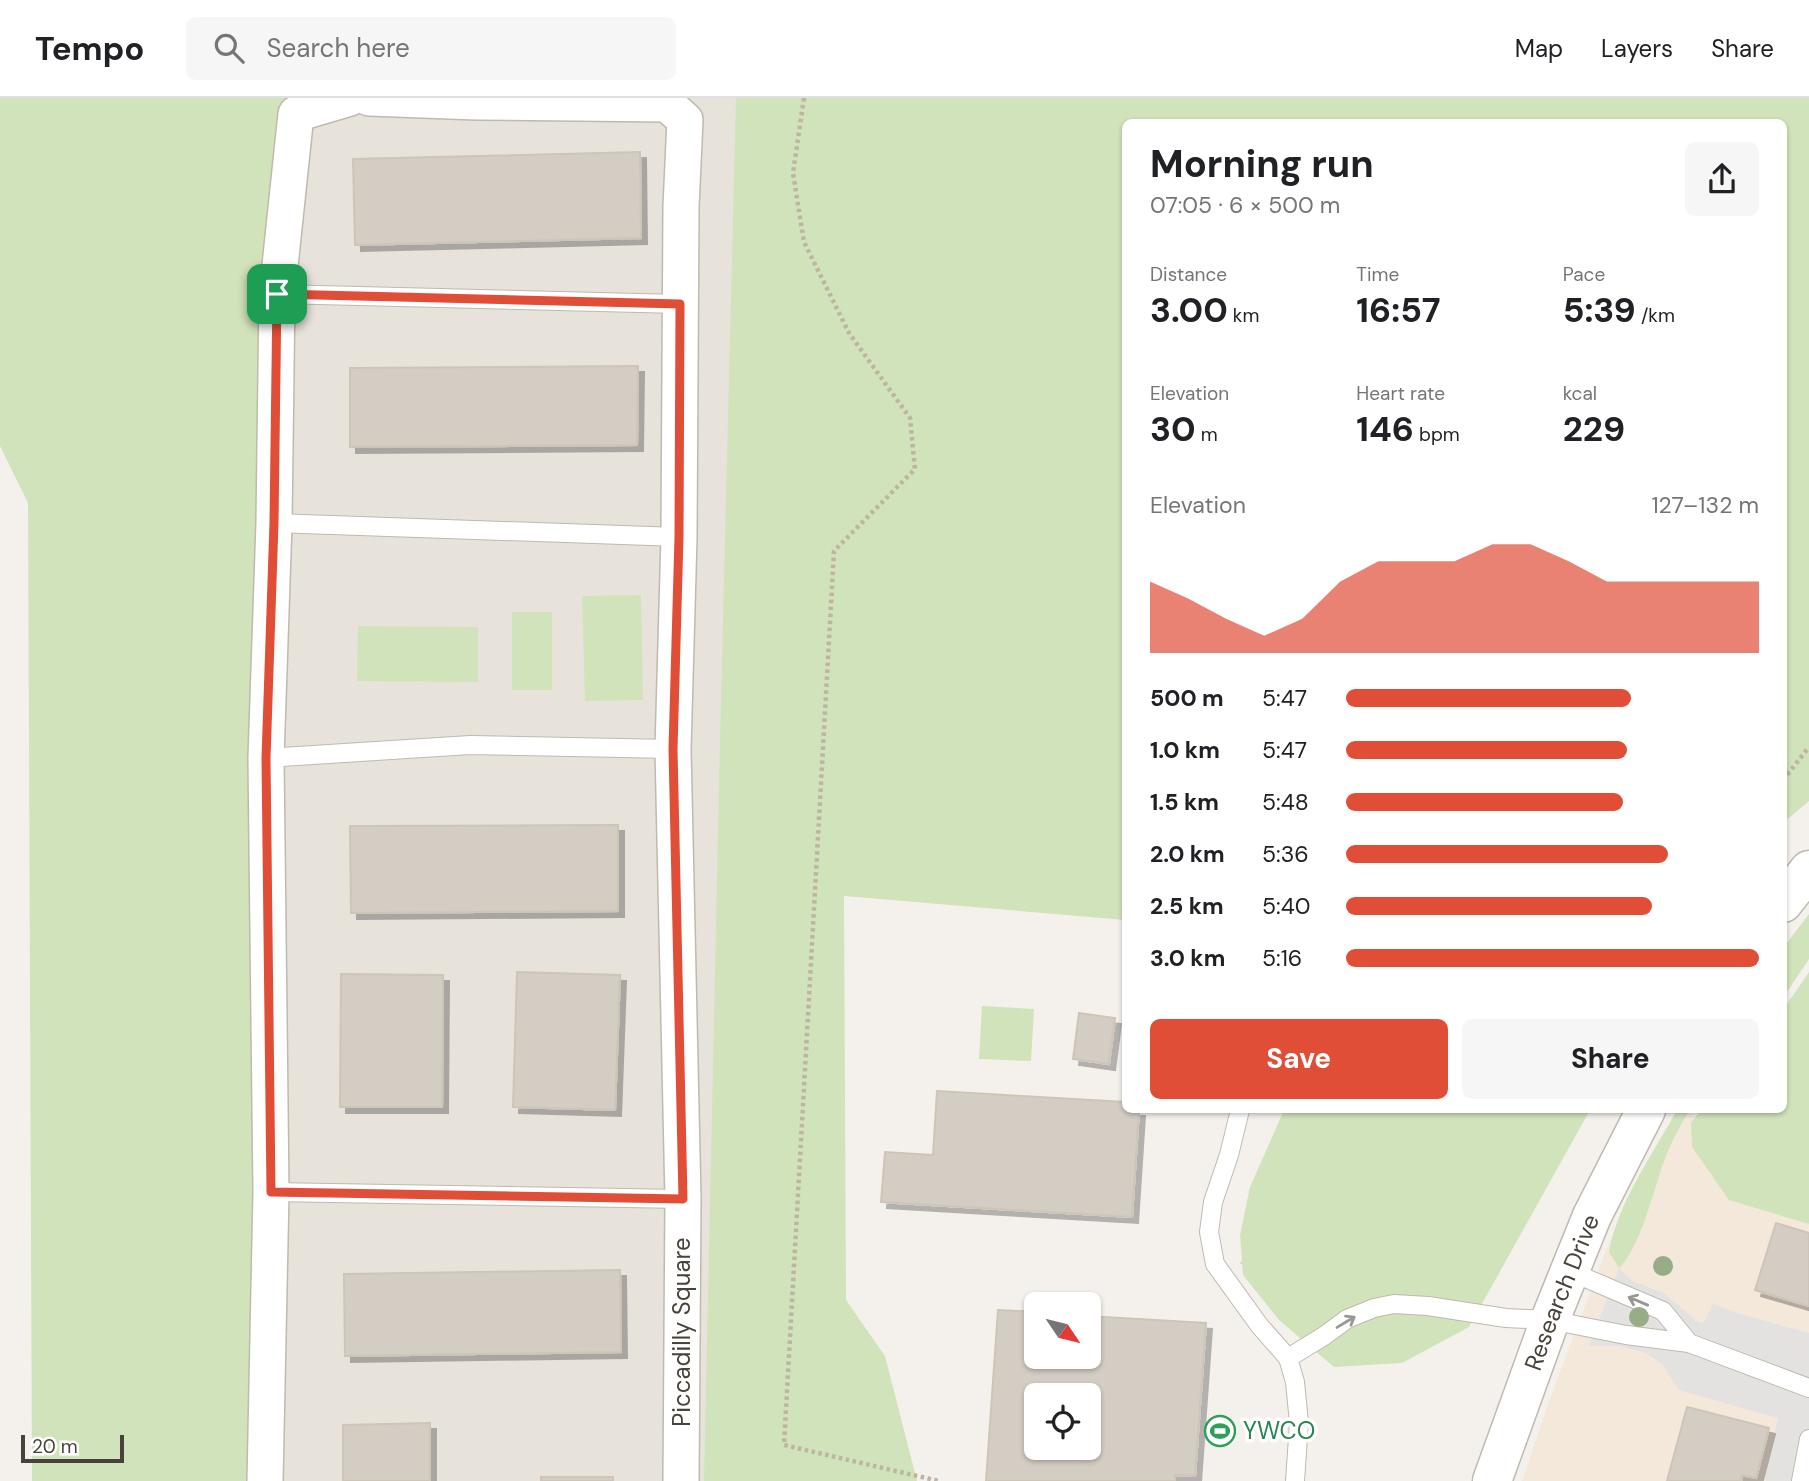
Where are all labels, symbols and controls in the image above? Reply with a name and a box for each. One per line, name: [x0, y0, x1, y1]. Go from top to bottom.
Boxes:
search box: [186, 17, 676, 80]
text: Tempo: [35, 27, 144, 70]
icon: search: [210, 29, 248, 67]
text: Search here: [266, 31, 410, 65]
text: Map: [1515, 33, 1563, 64]
text: Layers: [1601, 33, 1673, 64]
text: Share: [1711, 33, 1774, 64]
text: Morning run: [1150, 139, 1374, 189]
button: share: [1685, 142, 1759, 216]
text: 07:05 · 6 × 500 m: [1150, 190, 1340, 220]
text: Distance: [1150, 262, 1227, 287]
text: Time: [1356, 262, 1399, 287]
text: Pace: [1563, 262, 1605, 287]
pin: [247, 264, 307, 324]
icon: arrive: [258, 275, 296, 313]
text: 3.00: [1150, 287, 1228, 333]
text: 16:57: [1356, 287, 1440, 333]
text: 5:39: [1563, 287, 1636, 333]
text: km: [1228, 303, 1259, 328]
text: /km: [1636, 303, 1675, 328]
text: Elevation: [1150, 381, 1229, 406]
text: Heart rate: [1356, 381, 1445, 406]
text: kcal: [1563, 381, 1597, 406]
text: 30: [1150, 406, 1196, 452]
text: 146: [1356, 406, 1414, 452]
text: 229: [1563, 406, 1625, 452]
text: m: [1196, 422, 1218, 447]
text: bpm: [1414, 422, 1460, 447]
text: Elevation: [1150, 490, 1246, 520]
text: 127–132 m: [1651, 490, 1759, 520]
text: 500 m: [1150, 683, 1224, 713]
text: 5:47: [1262, 683, 1307, 713]
text: 1.0 km: [1150, 735, 1220, 765]
text: 5:47: [1262, 735, 1307, 765]
text: 1.5 km: [1150, 787, 1219, 817]
text: 5:48: [1262, 787, 1309, 817]
text: 2.0 km: [1150, 839, 1225, 869]
text: 5:36: [1262, 839, 1309, 869]
text: 2.5 km: [1150, 891, 1224, 921]
text: 5:40: [1262, 891, 1310, 921]
text: 3.0 km: [1150, 943, 1225, 973]
text: 5:16: [1262, 943, 1302, 973]
button: Save: [1150, 1019, 1448, 1099]
button: Share: [1462, 1019, 1759, 1099]
street label: Research Drive: [1517, 1210, 1606, 1375]
street label: Piccadilly Square: [666, 1237, 697, 1427]
north arrow: [1024, 1292, 1101, 1368]
map controls: [1024, 1292, 1101, 1460]
one-way arrow: [1628, 1294, 1649, 1307]
one-way arrow: [1335, 1314, 1355, 1328]
button: locate: [1024, 1383, 1101, 1460]
sports icon: YWCO: [1203, 1414, 1237, 1448]
place label: YWCO: [1243, 1415, 1315, 1446]
scale bar: [21, 1432, 124, 1464]
text: 20 m: [32, 1434, 78, 1459]

